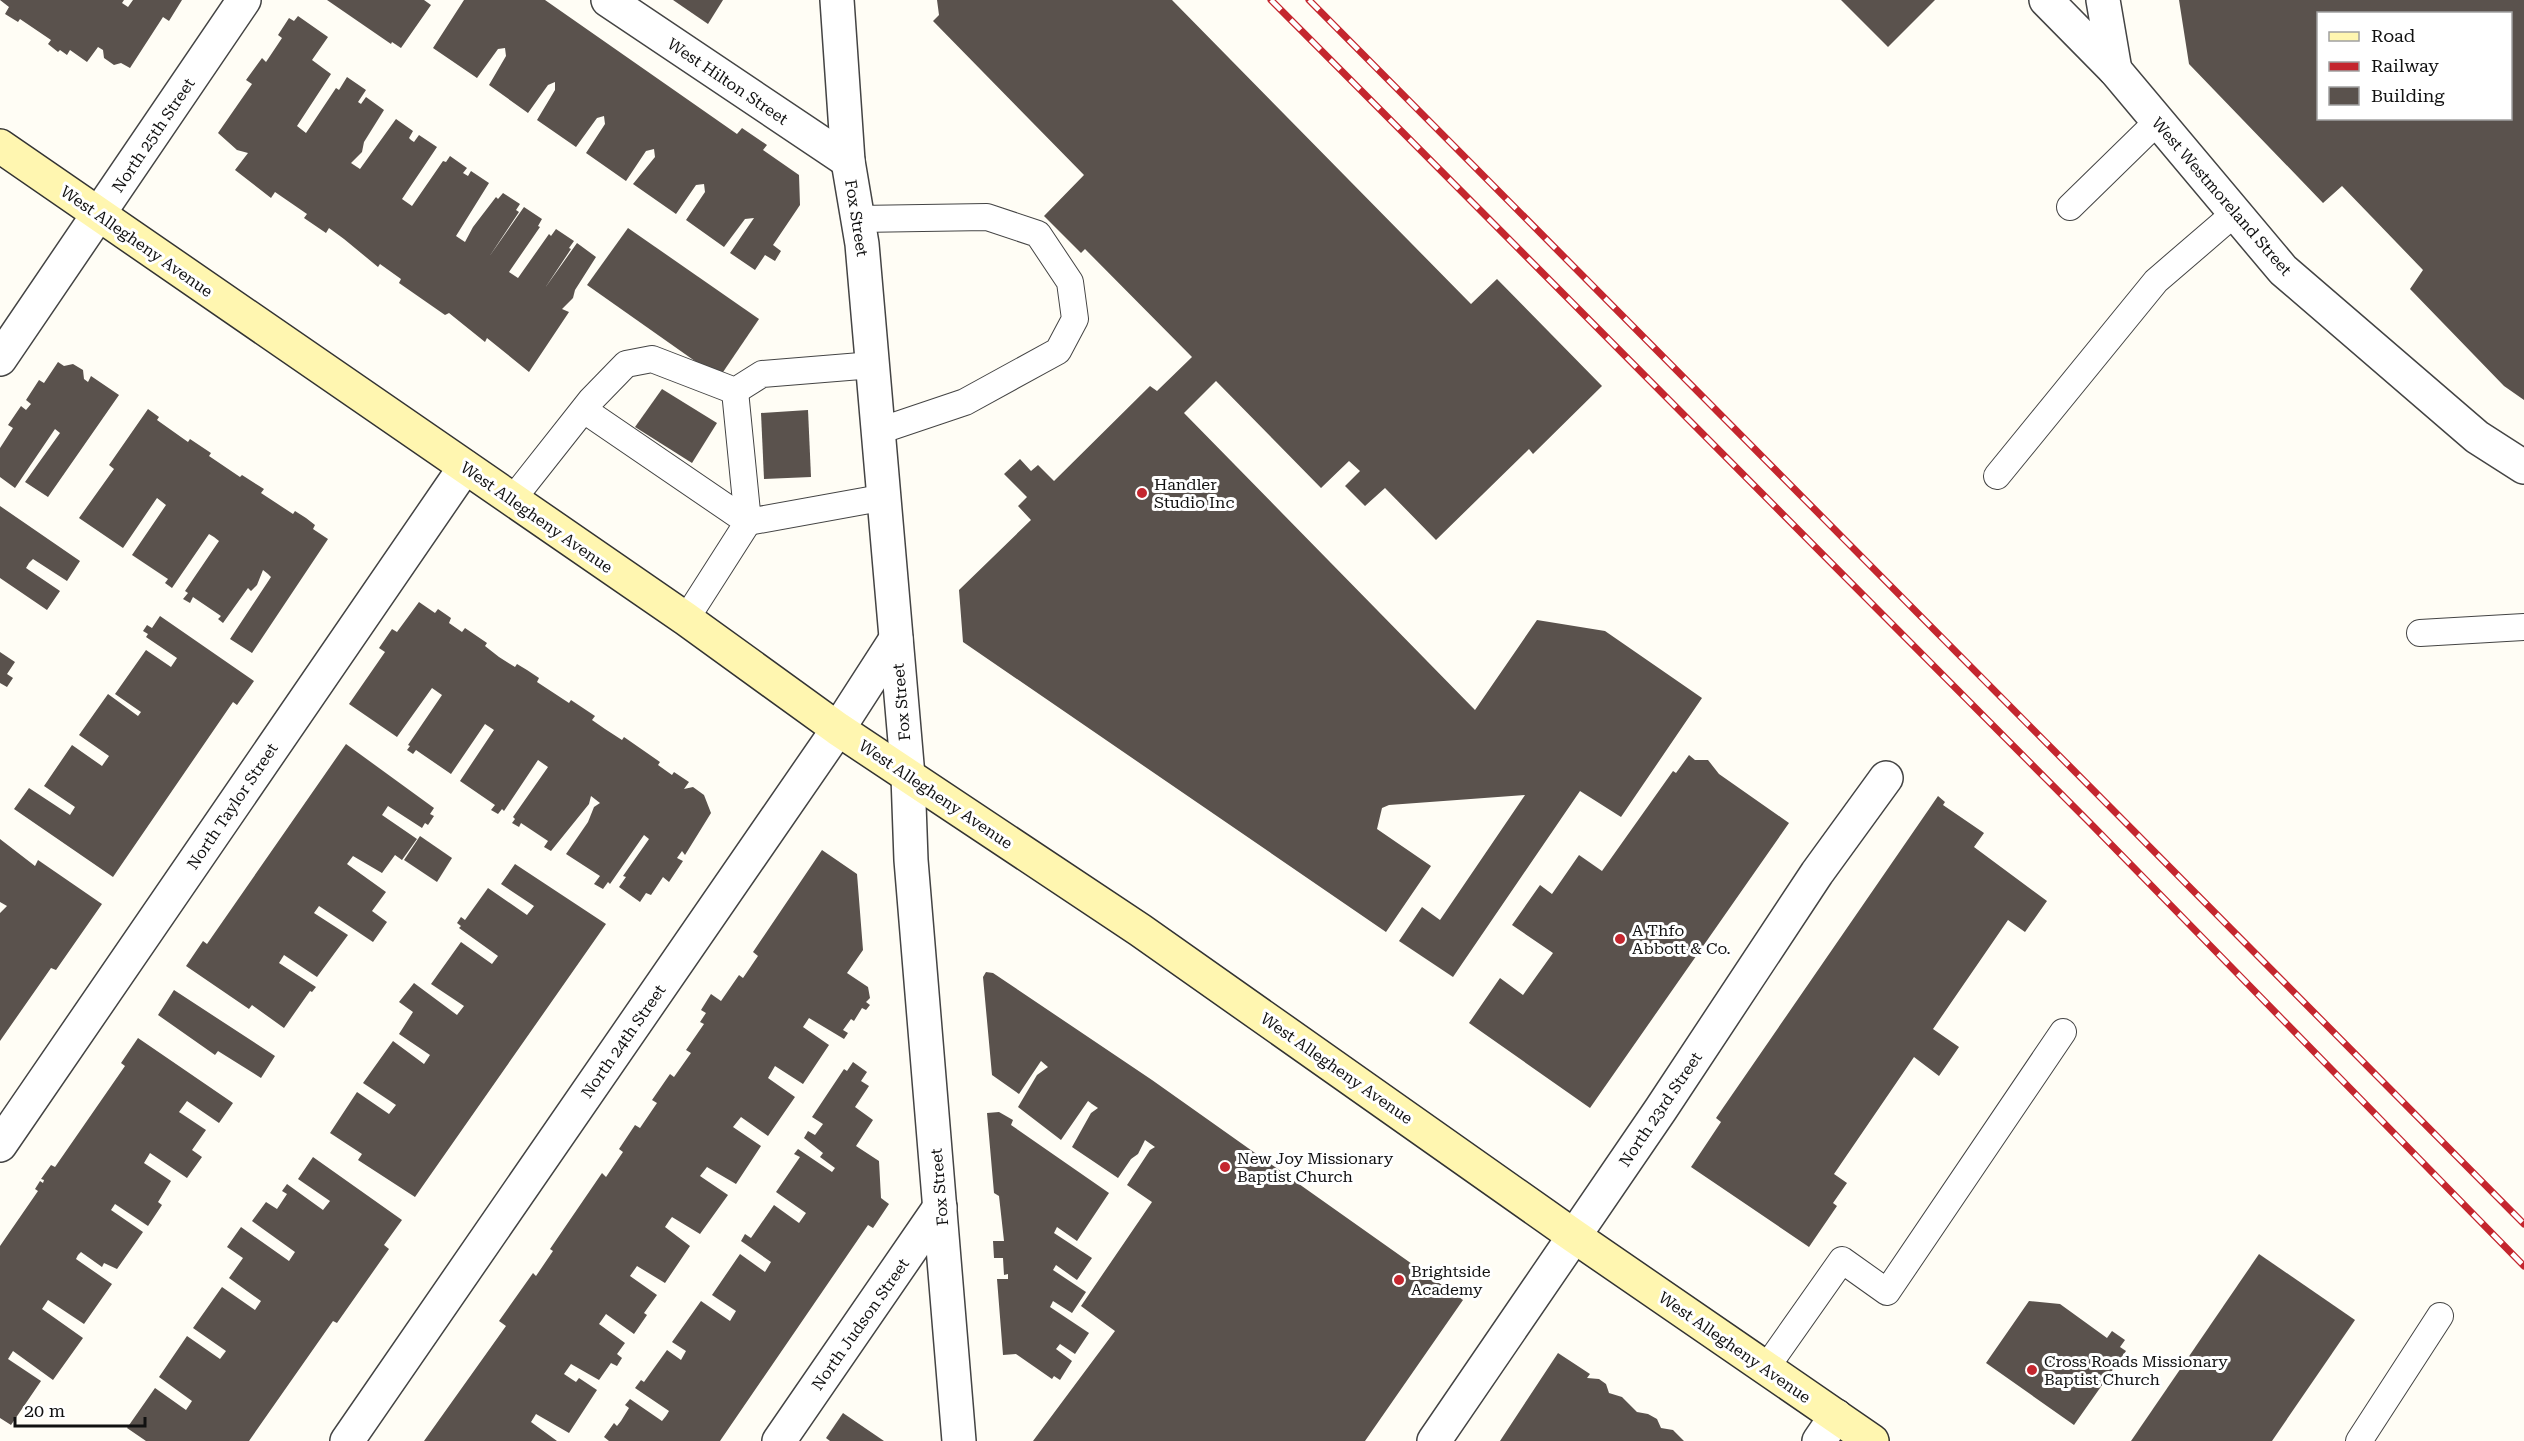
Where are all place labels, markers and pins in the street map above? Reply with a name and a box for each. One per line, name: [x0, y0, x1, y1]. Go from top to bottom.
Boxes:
place label: Handler Studio Inc: [1154, 475, 1234, 512]
marker: Handler Studio Inc: [1135, 486, 1149, 500]
place label: A Thfo Abbott & Co.: [1632, 921, 1731, 958]
marker: A Thfo Abbott & Co.: [1613, 932, 1627, 946]
place label: New Joy Missionary Baptist Church: [1237, 1149, 1394, 1186]
marker: New Joy Missionary Baptist Church: [1218, 1160, 1232, 1174]
place label: Brightside Academy: [1411, 1262, 1491, 1299]
marker: Brightside Academy: [1392, 1273, 1406, 1287]
place label: Cross Roads Missionary Baptist Church: [2044, 1352, 2228, 1389]
marker: Cross Roads Missionary Baptist Church: [2025, 1363, 2039, 1377]

